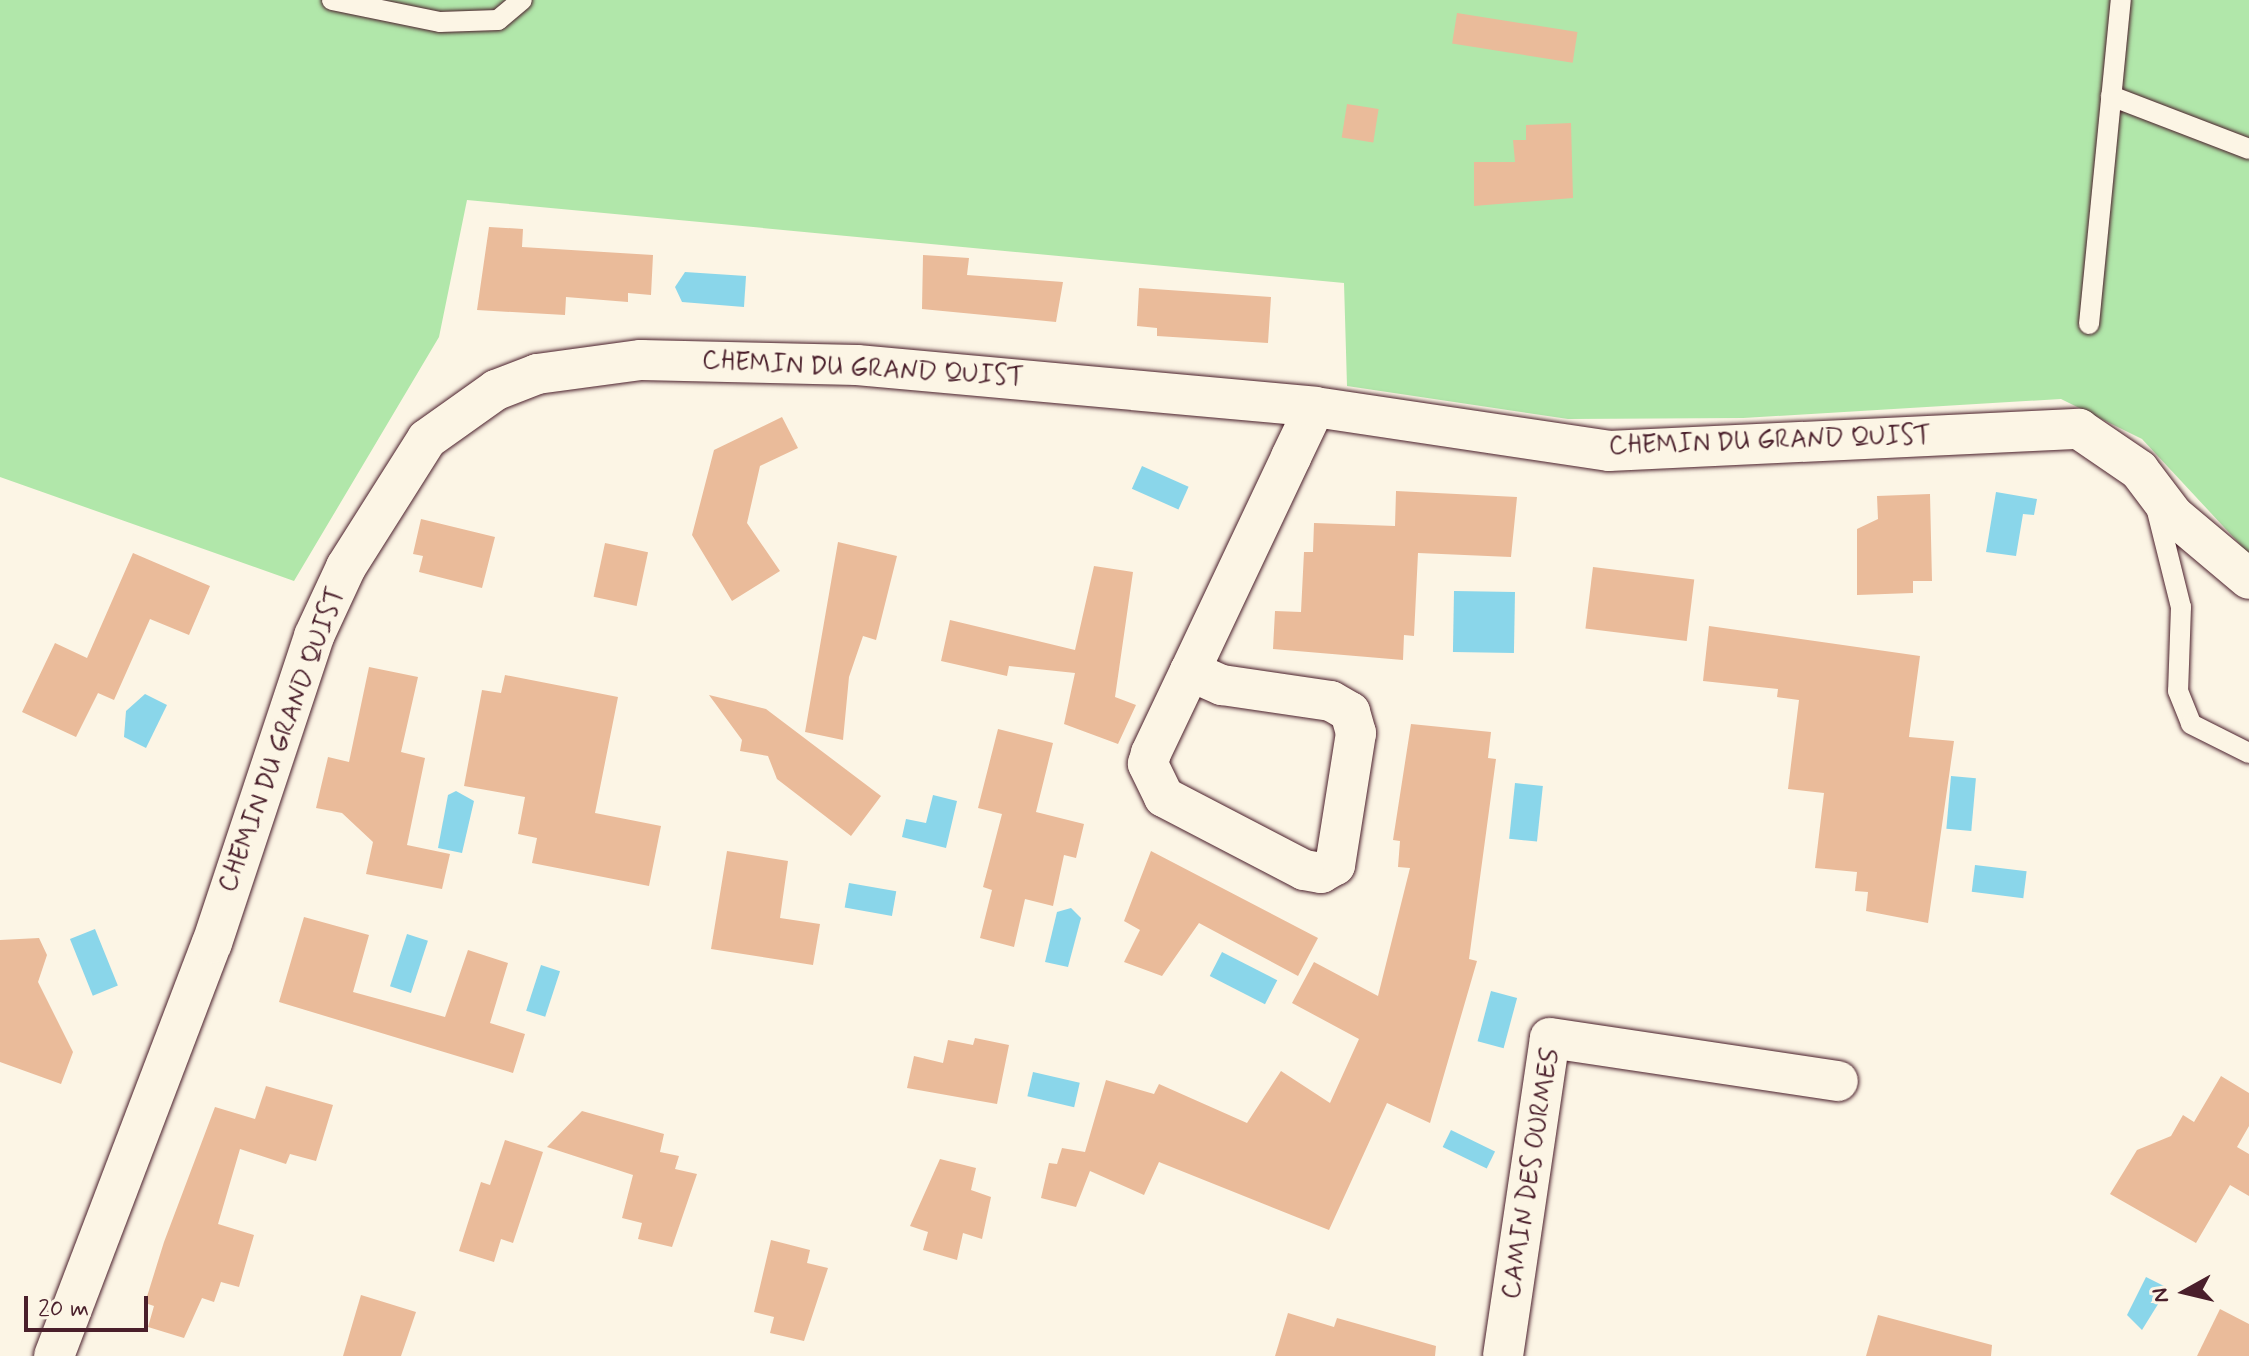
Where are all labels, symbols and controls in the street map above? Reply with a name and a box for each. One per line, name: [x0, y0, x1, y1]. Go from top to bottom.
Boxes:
street label: CHEMIN DU GRAND QUIST: [702, 346, 1024, 394]
street label: CHEMIN DU GRAND QUIST: [1609, 421, 1931, 463]
street label: CHEMIN DU GRAND QUIST: [213, 584, 353, 896]
street label: CAMIN DES OURMES: [1497, 1046, 1567, 1302]
north arrow: [2145, 1252, 2225, 1332]
scale bar: [28, 1280, 152, 1330]
text: N: [2146, 1286, 2176, 1305]
text: 20 m: [38, 1294, 89, 1325]

